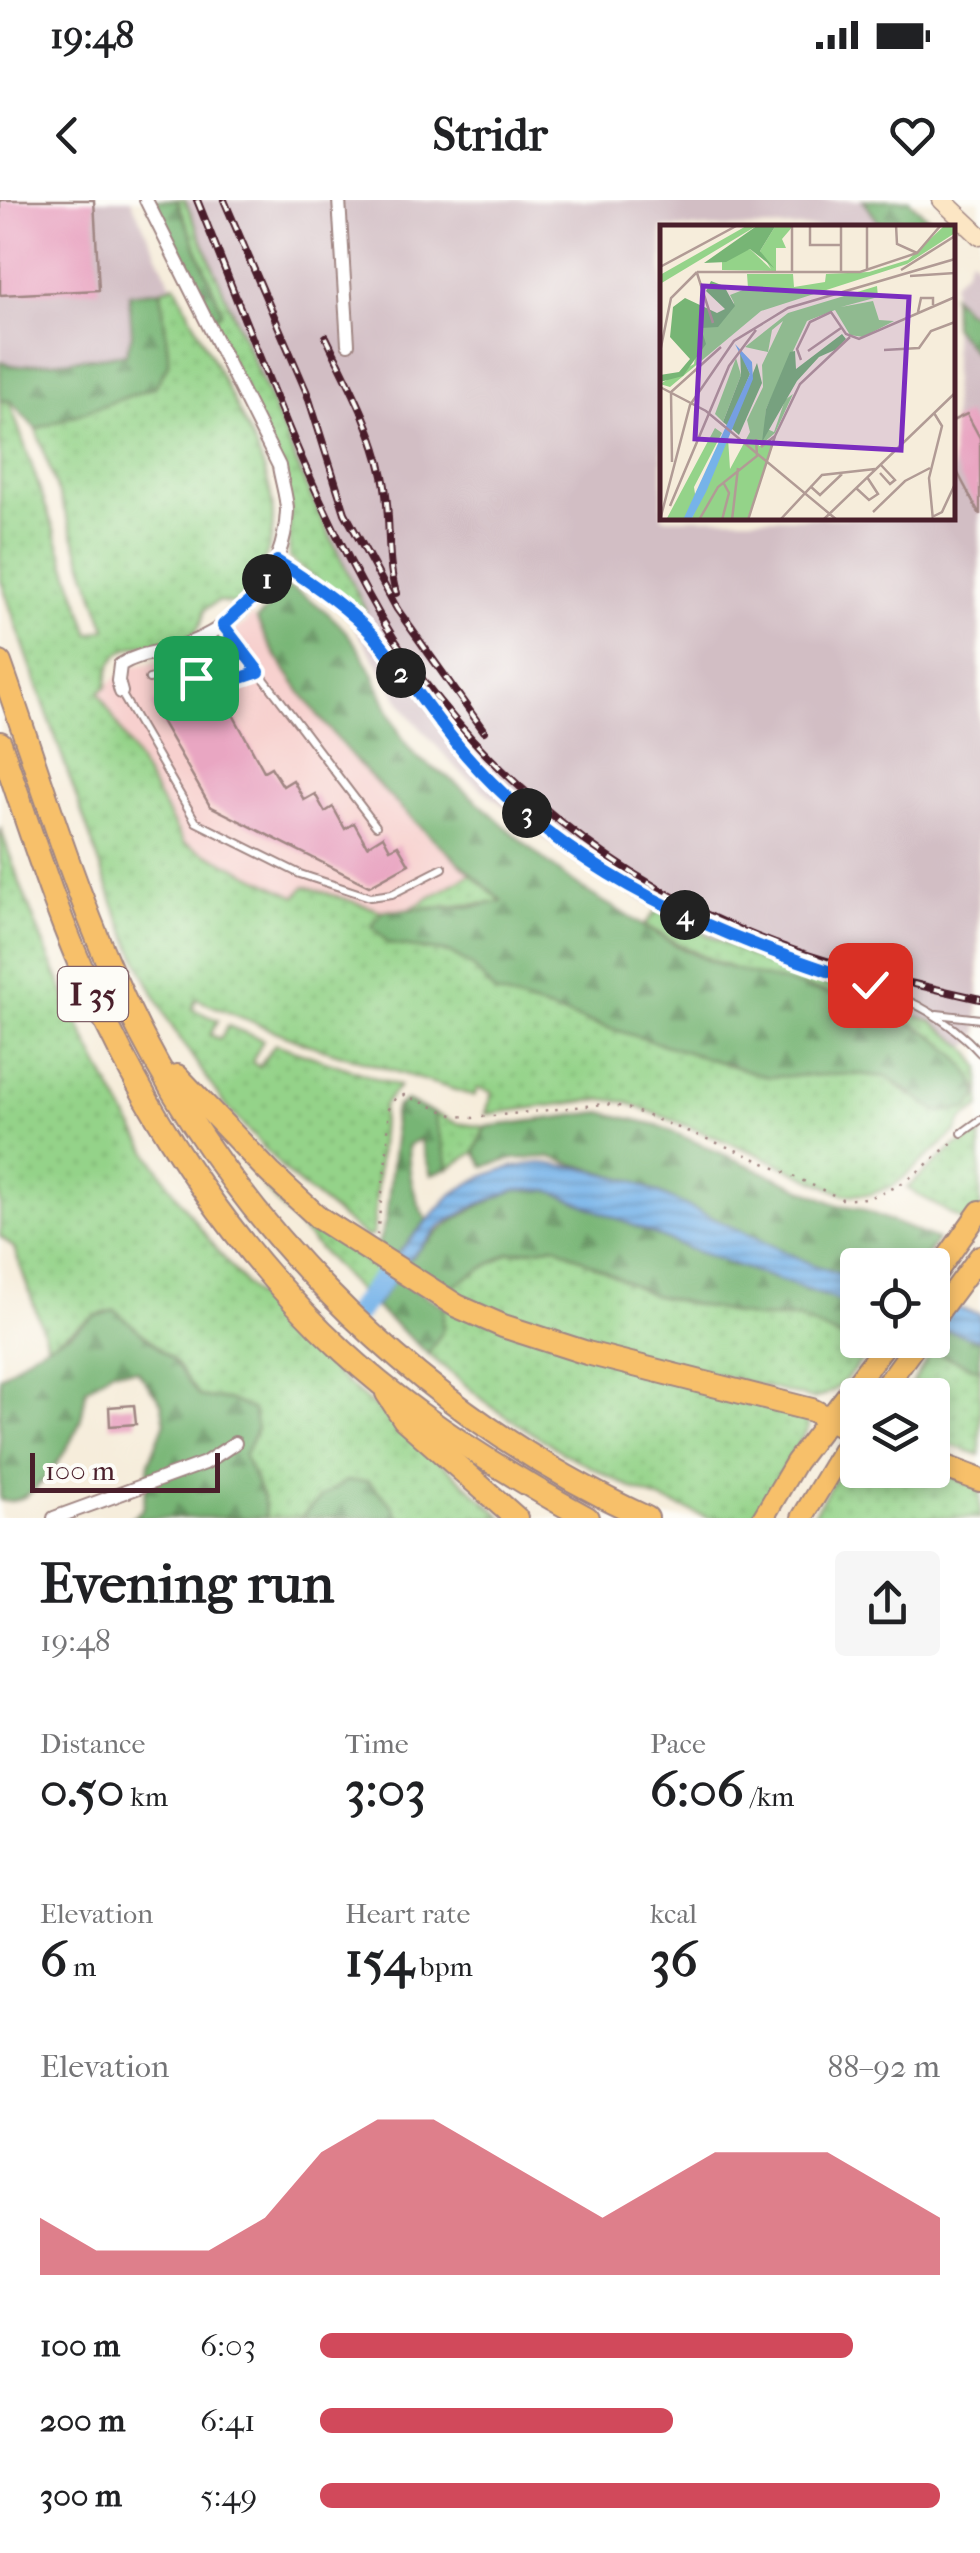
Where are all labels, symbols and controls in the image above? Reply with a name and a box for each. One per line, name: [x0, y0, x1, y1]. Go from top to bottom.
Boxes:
text: 19:48: [50, 13, 134, 58]
icon: back: [40, 108, 95, 163]
icon: heart: [885, 108, 940, 163]
text: Stridr: [432, 109, 548, 162]
inset map: [660, 225, 955, 520]
pin: 1: [242, 554, 292, 604]
text: 1: [262, 562, 272, 595]
pin: [154, 636, 239, 721]
pin: 2: [376, 648, 426, 698]
icon: arrive: [169, 651, 224, 706]
text: 2: [394, 656, 408, 689]
pin: 3: [502, 788, 552, 838]
text: 3: [521, 796, 533, 829]
pin: 4: [660, 890, 710, 940]
text: 4: [677, 898, 693, 931]
pin: [828, 943, 913, 1028]
icon: check: [843, 958, 898, 1013]
road number: I 35: [58, 967, 128, 1021]
map controls: [840, 1248, 950, 1488]
button: locate: [840, 1248, 950, 1358]
button: layers: [840, 1378, 950, 1488]
scale bar: [30, 1448, 220, 1492]
text: 100 m: [45, 1454, 115, 1487]
button: share: [835, 1551, 940, 1656]
text: Evening run: [40, 1552, 334, 1616]
text: 19:48: [40, 1622, 111, 1659]
text: Distance: [40, 1727, 145, 1760]
text: Time: [345, 1727, 409, 1760]
text: Pace: [650, 1727, 706, 1760]
text: 0.50: [40, 1760, 124, 1819]
text: 3:03: [345, 1760, 426, 1819]
text: 6:06: [650, 1760, 744, 1819]
text: km: [124, 1780, 168, 1813]
text: /km: [744, 1780, 794, 1813]
text: Elevation: [40, 1897, 153, 1930]
text: Heart rate: [345, 1897, 470, 1930]
text: kcal: [650, 1897, 697, 1930]
text: 6: [40, 1930, 67, 1989]
text: 154: [345, 1930, 414, 1989]
text: 36: [650, 1930, 698, 1989]
text: m: [67, 1950, 96, 1983]
text: bpm: [414, 1950, 473, 1983]
text: Elevation: [40, 2048, 169, 2085]
text: 88–92 m: [827, 2048, 940, 2085]
text: 100 m: [40, 2327, 120, 2364]
text: 6:03: [200, 2327, 256, 2364]
text: 200 m: [40, 2402, 125, 2439]
text: 6:41: [200, 2402, 255, 2439]
text: 300 m: [40, 2477, 122, 2514]
text: 5:49: [200, 2477, 257, 2514]

